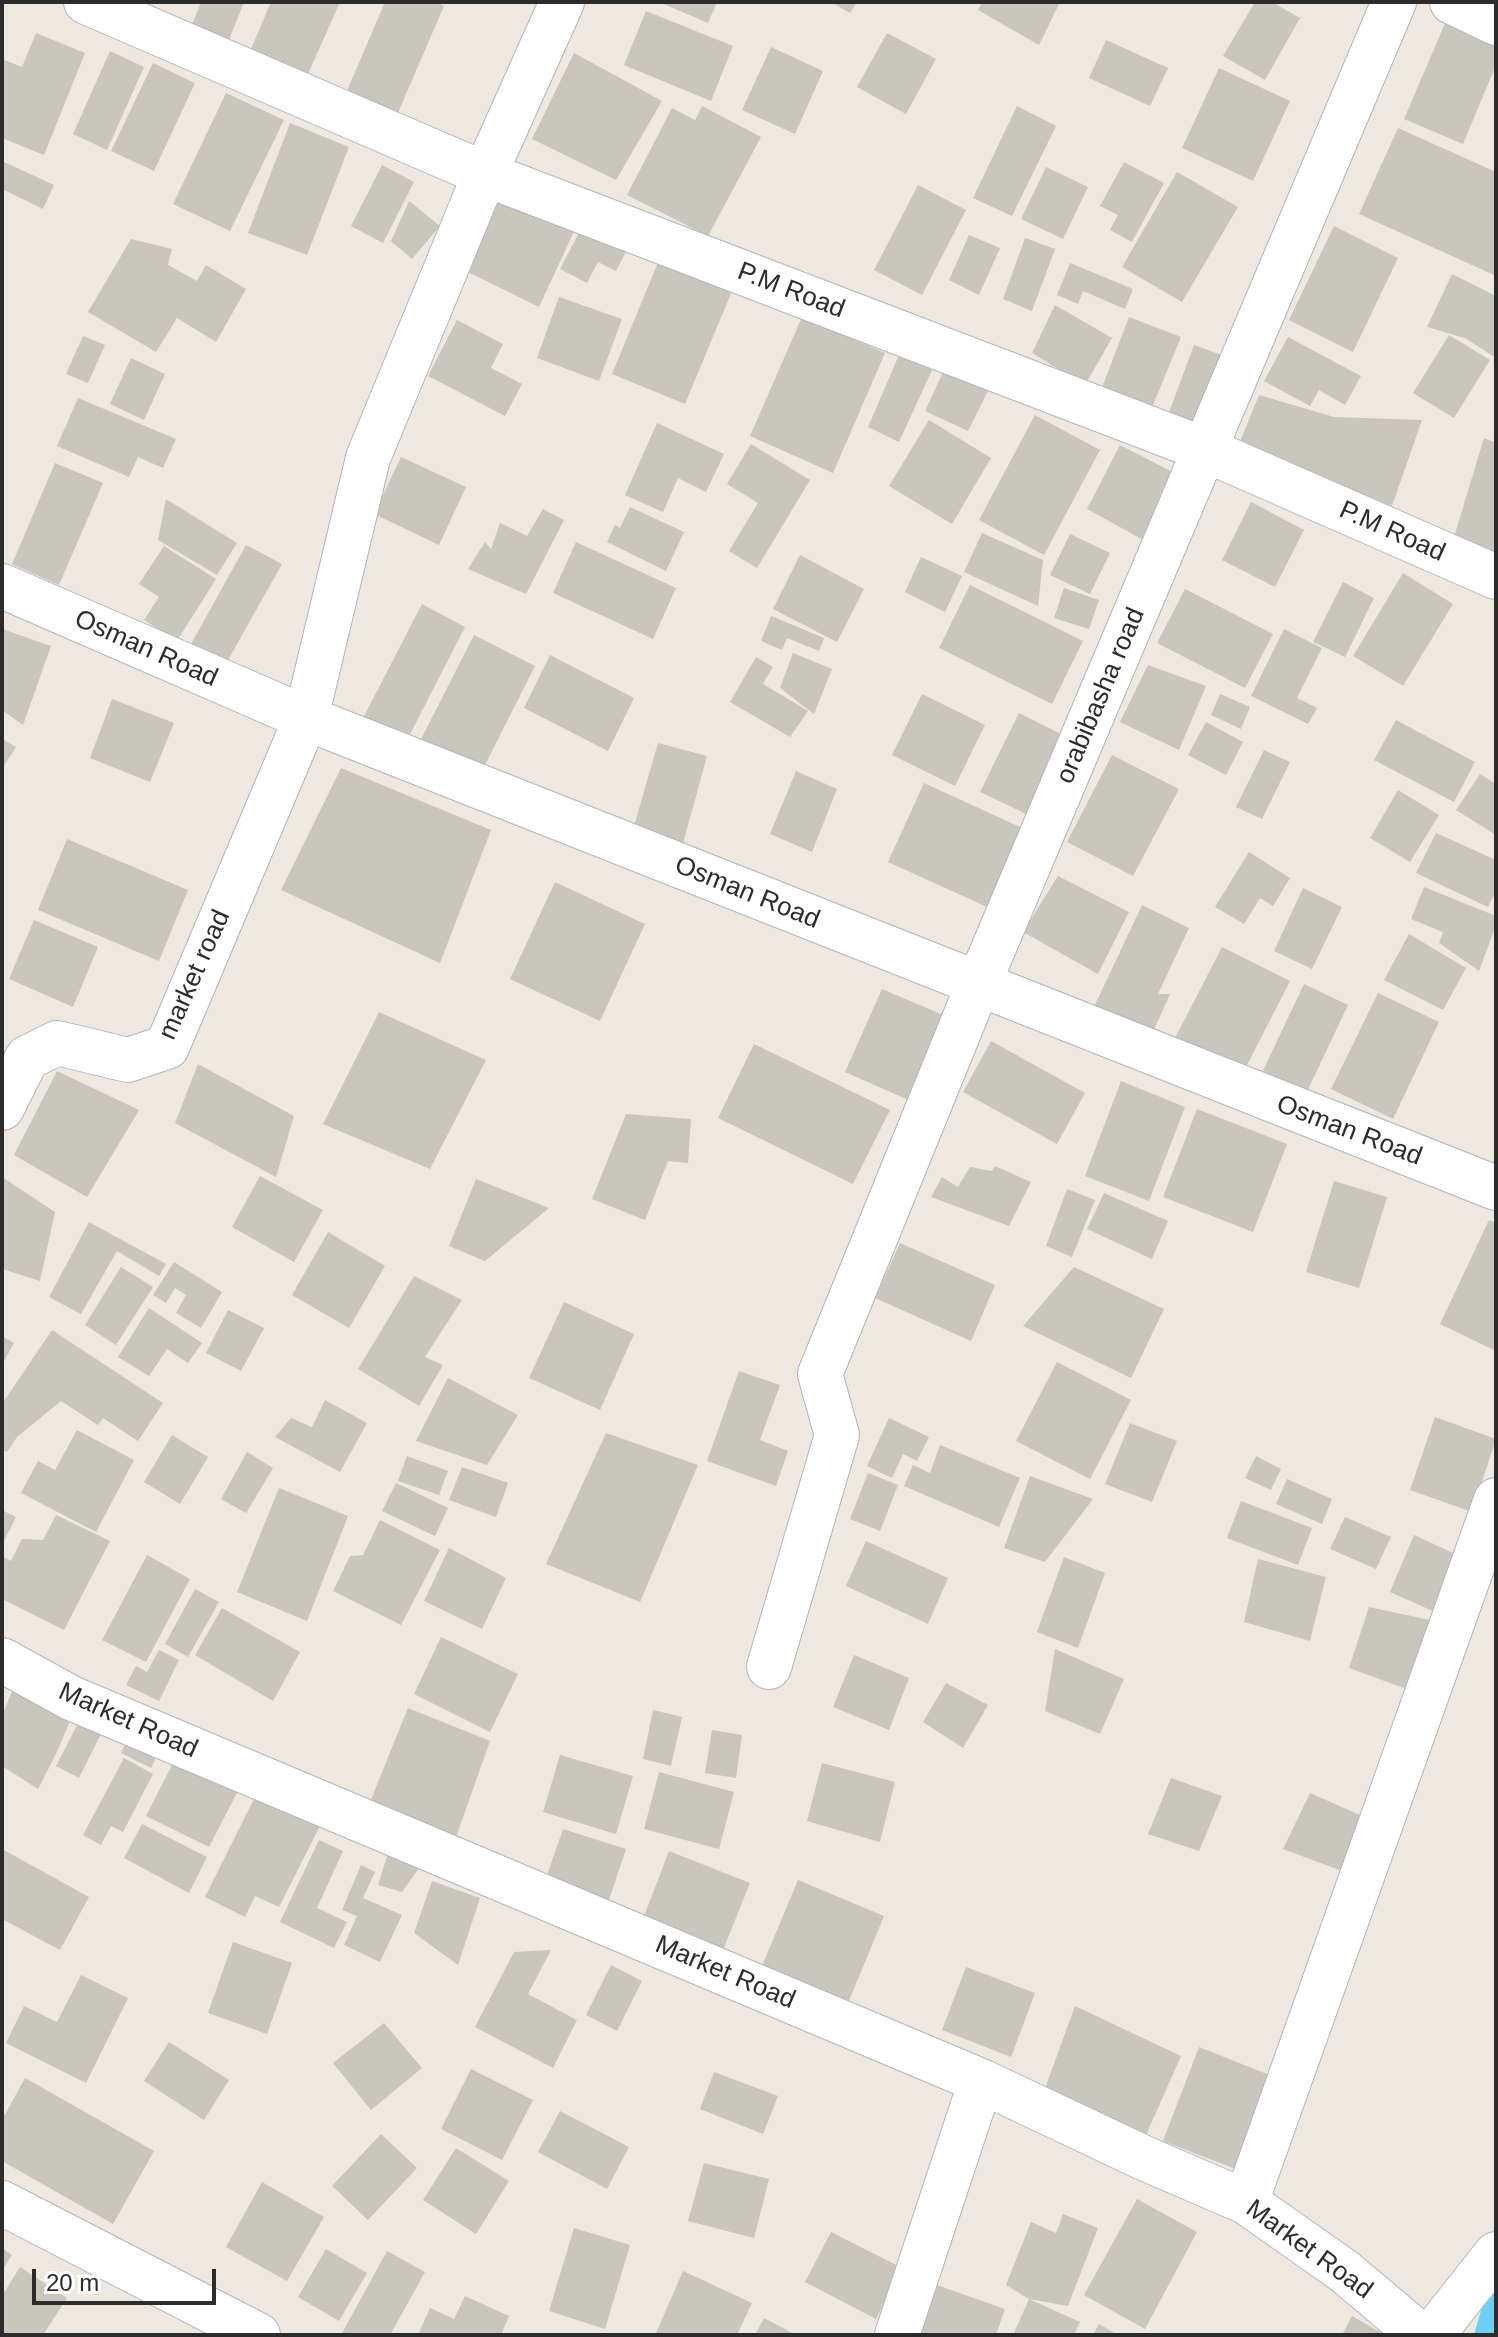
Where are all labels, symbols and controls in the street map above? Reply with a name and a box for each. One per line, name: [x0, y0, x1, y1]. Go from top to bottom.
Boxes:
street label: P.M Road: [733, 256, 849, 326]
street label: P.M Road: [1334, 495, 1450, 569]
street label: orabibasha road: [1050, 603, 1152, 789]
street label: Osman Road: [70, 604, 222, 694]
street label: Osman Road: [670, 850, 824, 936]
street label: market road: [153, 905, 237, 1045]
street label: Osman Road: [1272, 1089, 1426, 1173]
street label: Market Road: [54, 1676, 202, 1766]
street label: Market Road: [650, 1930, 800, 2016]
street label: Market Road: [1240, 2194, 1378, 2306]
scale bar: [36, 2253, 220, 2303]
text: 20 m: [46, 2269, 99, 2296]

